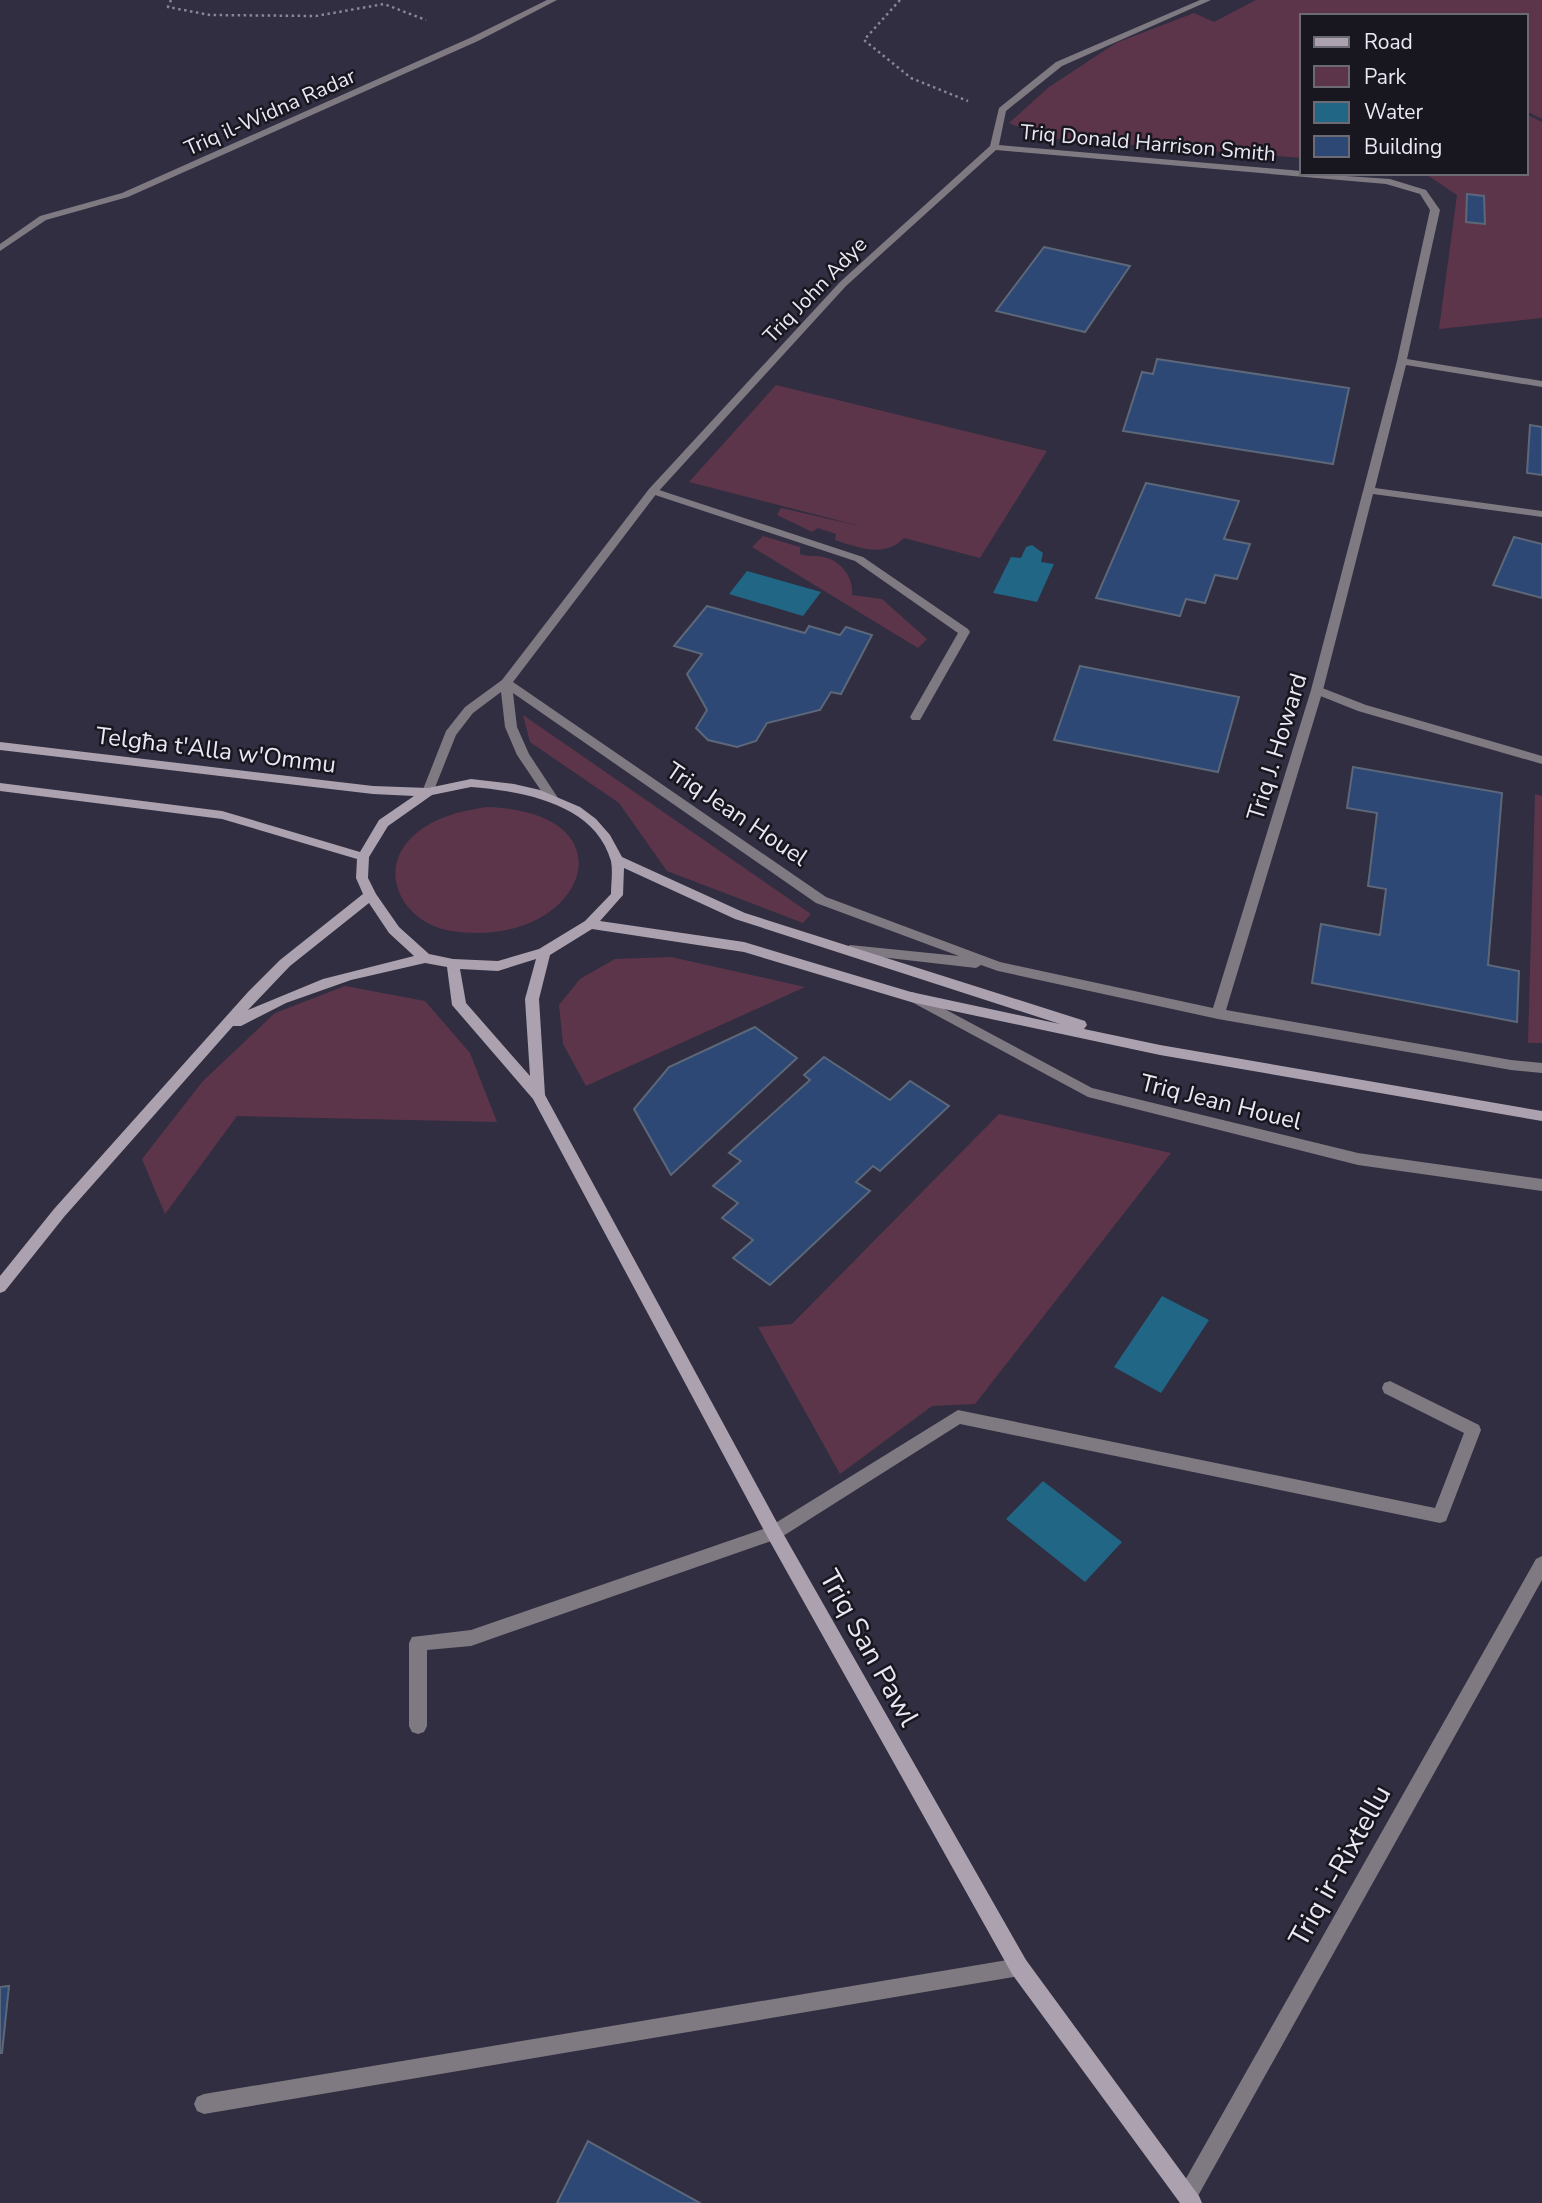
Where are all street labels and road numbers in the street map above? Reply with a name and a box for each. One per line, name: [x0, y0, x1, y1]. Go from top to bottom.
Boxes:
street label: Triq il-Widna Radar: [180, 61, 360, 162]
street label: Triq Donald Harrison Smith: [1019, 118, 1277, 168]
street label: Triq John Adye: [757, 231, 873, 349]
street label: Triq J. Howard: [1239, 669, 1315, 825]
street label: Telgħa t'Alla w'Ommu: [94, 719, 338, 781]
street label: Triq Jean Houel: [660, 755, 814, 873]
street label: Triq Jean Houel: [1137, 1067, 1305, 1137]
street label: Triq San Pawl: [810, 1563, 928, 1734]
street label: Triq ir-Rixtellu: [1280, 1778, 1400, 1954]

